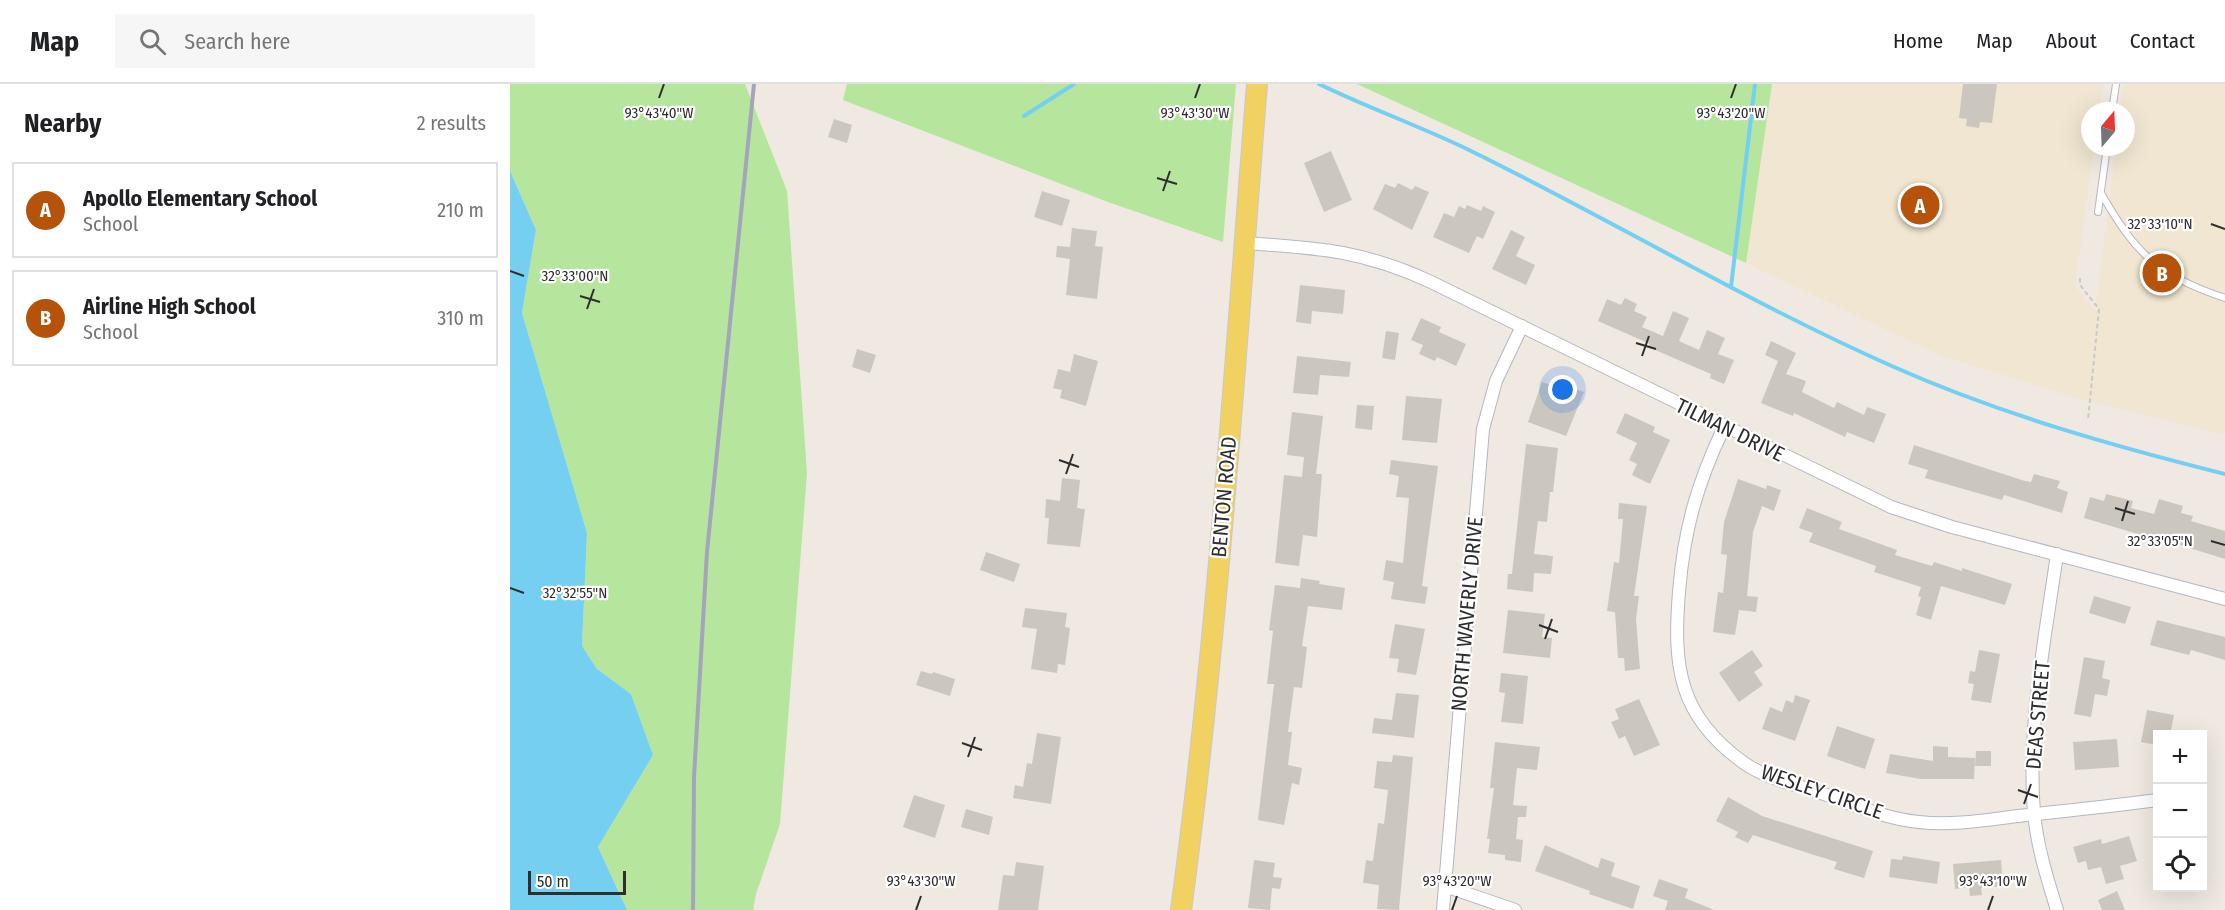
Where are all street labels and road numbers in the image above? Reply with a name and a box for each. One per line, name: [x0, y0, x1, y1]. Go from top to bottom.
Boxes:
street label: TILMAN DRIVE: [1671, 393, 1789, 468]
street label: BENTON ROAD: [1206, 435, 1242, 559]
street label: NORTH WAVERLY DRIVE: [1446, 515, 1488, 712]
street label: DEAS STREET: [2020, 659, 2056, 770]
street label: WESLEY CIRCLE: [1757, 759, 1887, 825]

